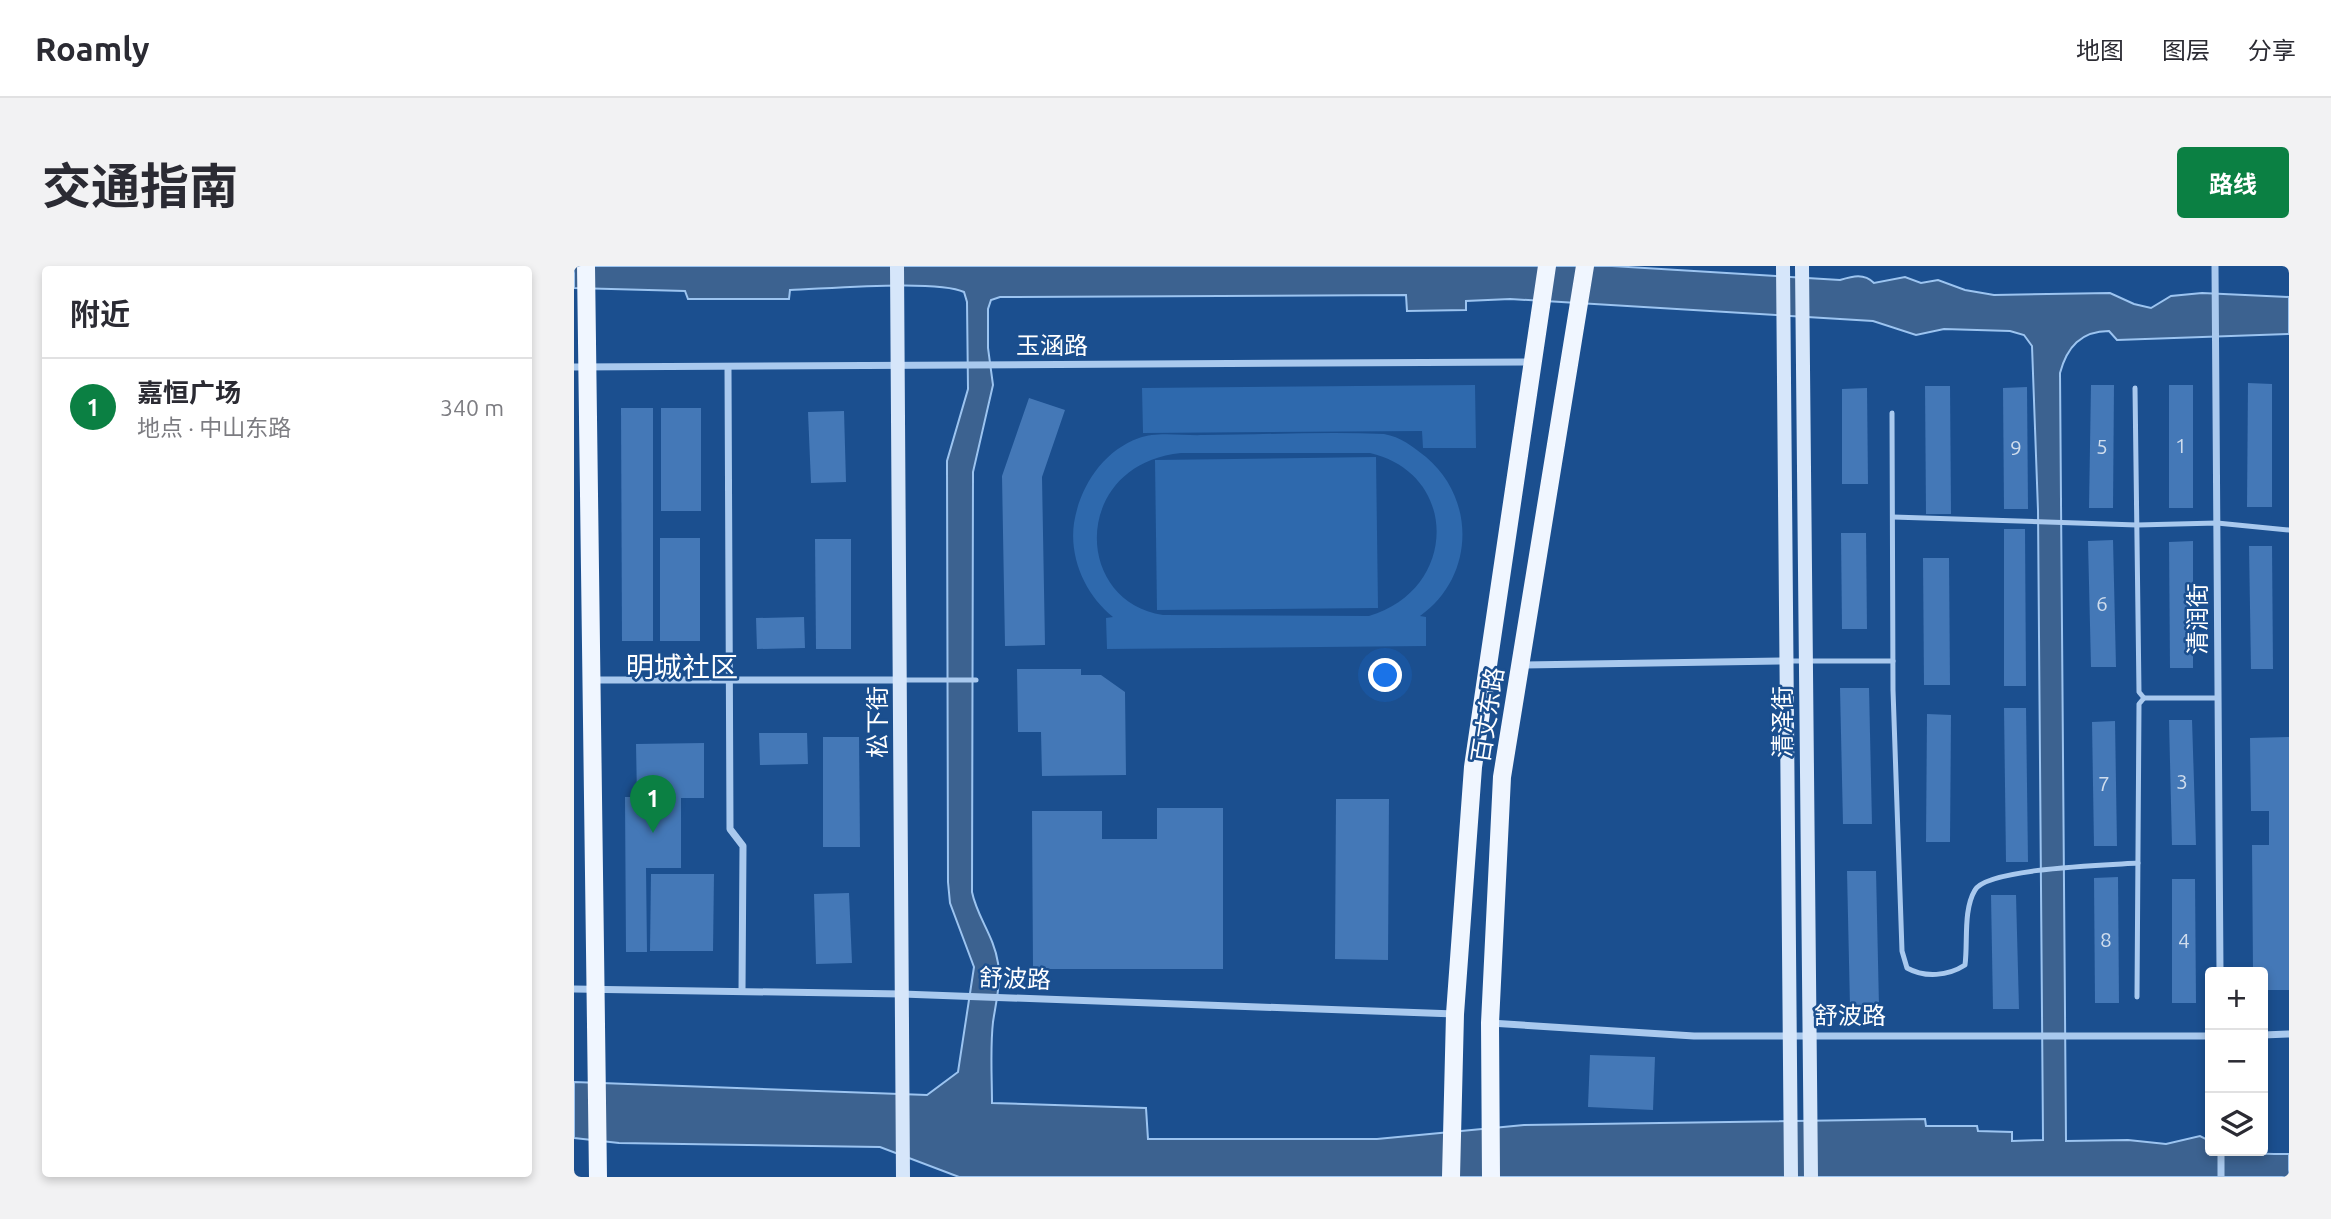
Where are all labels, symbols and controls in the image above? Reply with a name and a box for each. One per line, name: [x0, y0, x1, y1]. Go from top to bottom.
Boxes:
text: Roamly: [35, 30, 149, 67]
text: 地图: [2076, 37, 2124, 64]
text: 图层: [2162, 37, 2210, 64]
text: 分享: [2248, 37, 2296, 64]
button: 路线: [2177, 147, 2289, 218]
text: 交通指南: [42, 158, 238, 213]
text: 附近: [70, 297, 130, 331]
street label: 玉涵路: [1016, 332, 1088, 359]
text: 嘉恒广场: [137, 378, 241, 407]
text: 1: [87, 395, 99, 420]
text: 340 m: [440, 395, 504, 420]
text: 地点 · 中山东路: [137, 415, 291, 440]
house number: 1: [2175, 433, 2187, 457]
house number: 5: [2096, 434, 2108, 458]
house number: 9: [2010, 435, 2022, 459]
street label: 清润街: [2184, 583, 2211, 655]
house number: 6: [2096, 591, 2108, 615]
district label: 明城社区: [626, 651, 738, 682]
your location: [1368, 658, 1402, 692]
street label: 百丈东路: [1467, 665, 1508, 764]
street label: 松下街: [864, 686, 891, 758]
street label: 清泽街: [1769, 686, 1796, 758]
house number: 3: [2176, 769, 2188, 793]
house number: 7: [2098, 771, 2110, 795]
pin: 1: [630, 775, 676, 833]
house number: 8: [2100, 927, 2112, 951]
house number: 4: [2178, 928, 2190, 952]
street label: 舒波路: [979, 964, 1051, 993]
map controls: [2205, 967, 2268, 1156]
button: +: [2205, 967, 2268, 1030]
street label: 舒波路: [1814, 1002, 1886, 1029]
button: −: [2205, 1030, 2268, 1093]
button: layers: [2205, 1093, 2268, 1156]

